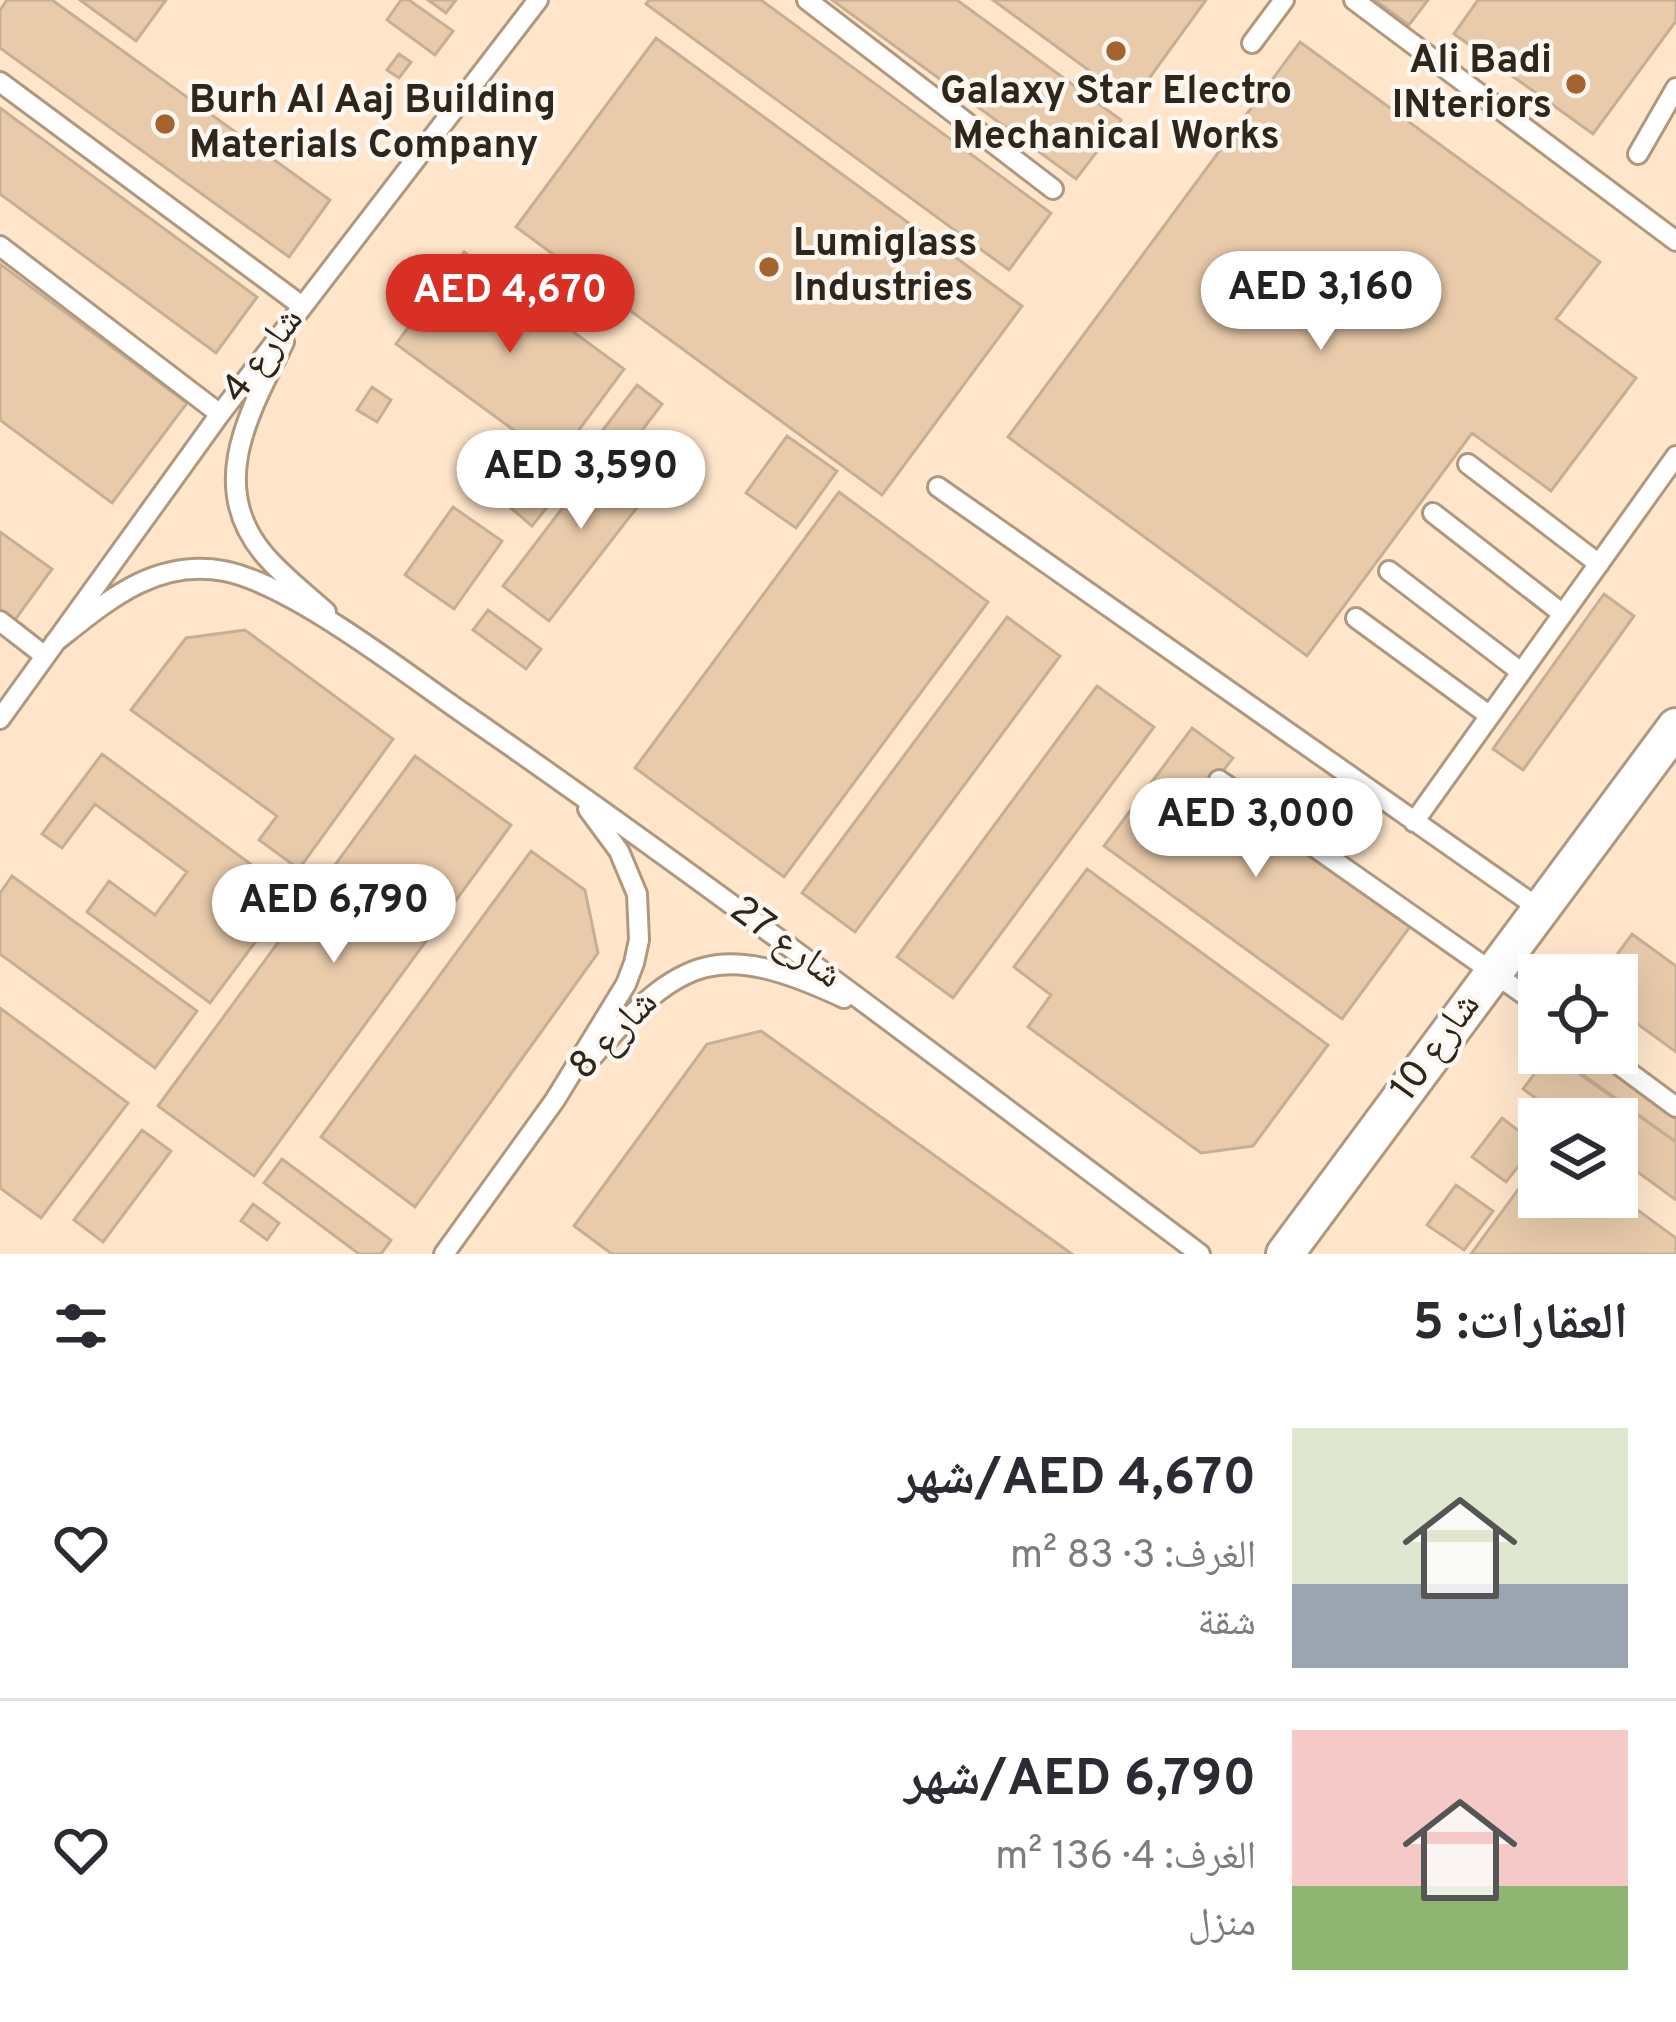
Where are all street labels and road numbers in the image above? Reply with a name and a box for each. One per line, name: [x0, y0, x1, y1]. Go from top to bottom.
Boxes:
street label: شارع 4: [212, 298, 316, 414]
street label: شارع 27: [719, 887, 851, 1001]
street label: شارع 8: [560, 980, 670, 1092]
street label: شارع 10: [1381, 984, 1493, 1112]

